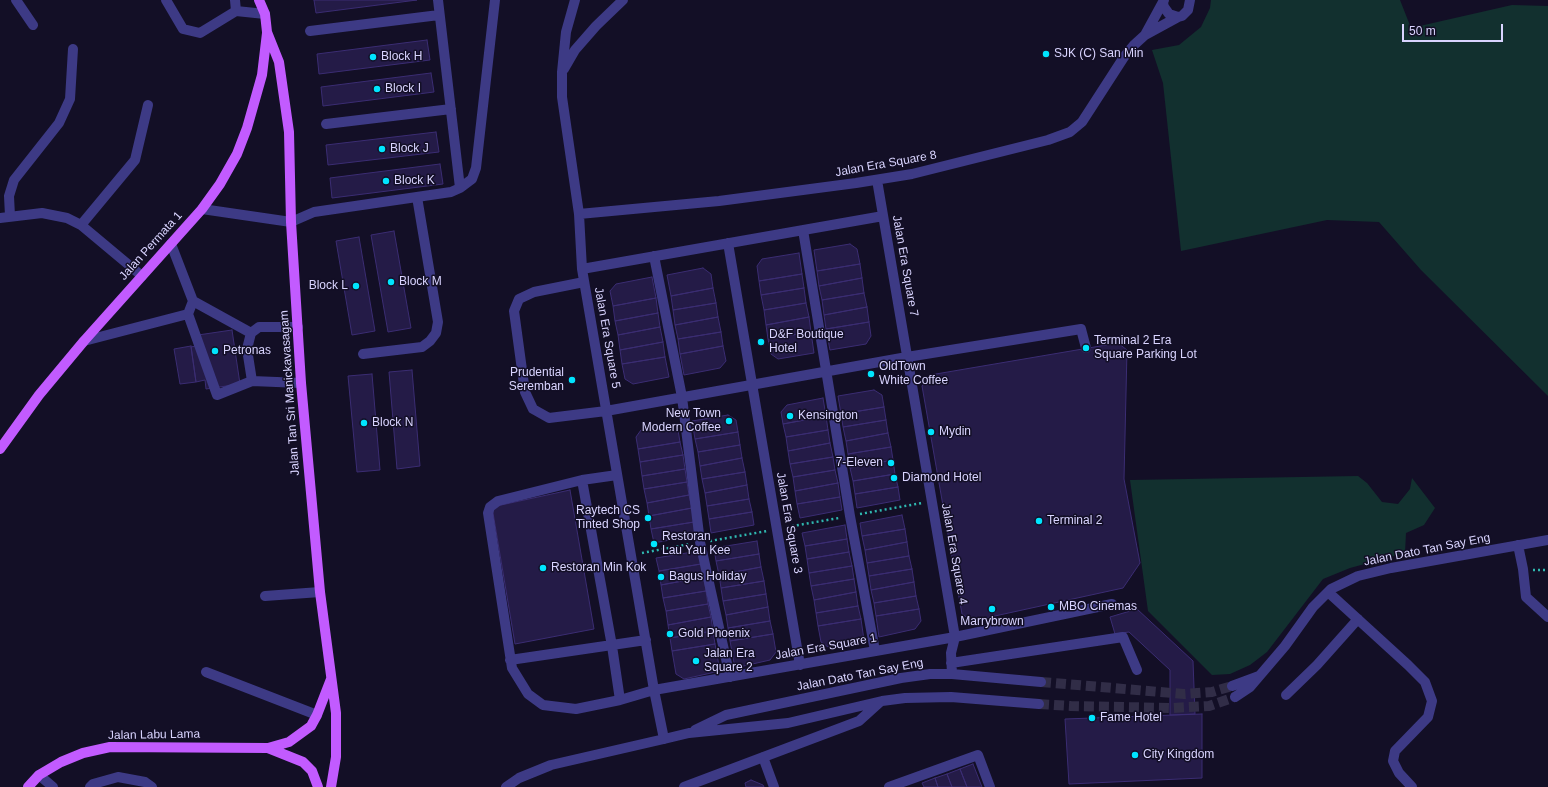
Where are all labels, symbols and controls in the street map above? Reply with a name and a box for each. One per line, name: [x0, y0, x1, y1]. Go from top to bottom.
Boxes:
scale bar: [1404, 16, 1505, 42]
text: 50 m: [1409, 24, 1436, 38]
place label: SJK (C) San Min: [1054, 47, 1143, 61]
marker: SJK (C) San Min: [1041, 49, 1051, 59]
place label: Block H: [381, 50, 422, 64]
marker: Block H: [368, 52, 378, 62]
place label: Block I: [385, 82, 421, 96]
marker: Block I: [372, 84, 382, 94]
place label: Block J: [390, 142, 429, 156]
marker: Block J: [377, 144, 387, 154]
street label: Jalan Era Square 8: [834, 148, 938, 180]
place label: Block K: [394, 174, 435, 188]
marker: Block K: [381, 176, 391, 186]
street label: Jalan Permata 1: [116, 209, 186, 283]
street label: Jalan Era Square 7: [889, 214, 921, 318]
place label: Block M: [399, 275, 442, 289]
marker: Block M: [386, 277, 396, 287]
place label: Block L: [309, 279, 348, 293]
marker: Block L: [351, 281, 361, 291]
street label: Jalan Era Square 5: [591, 286, 623, 390]
street label: Jalan Tan Sri Manickavasagam: [277, 310, 303, 476]
place label: D&F Boutique Hotel: [769, 328, 844, 356]
place label: Terminal 2 Era Square Parking Lot: [1094, 334, 1197, 362]
marker: D&F Boutique Hotel: [756, 337, 766, 347]
marker: Terminal 2 Era Square Parking Lot: [1081, 343, 1091, 353]
place label: Petronas: [223, 344, 271, 358]
marker: Petronas: [210, 346, 220, 356]
place label: OldTown White Coffee: [879, 360, 948, 388]
place label: Prudential Seremban: [509, 366, 564, 394]
marker: OldTown White Coffee: [866, 369, 876, 379]
marker: Prudential Seremban: [567, 375, 577, 385]
place label: New Town Modern Coffee: [642, 407, 721, 435]
place label: Kensington: [798, 409, 858, 423]
marker: Kensington: [785, 411, 795, 421]
place label: Block N: [372, 416, 413, 430]
marker: New Town Modern Coffee: [724, 416, 734, 426]
marker: Block N: [359, 418, 369, 428]
place label: Mydin: [939, 425, 971, 439]
marker: Mydin: [926, 427, 936, 437]
place label: 7-Eleven: [836, 456, 883, 470]
marker: 7-Eleven: [886, 458, 896, 468]
street label: Jalan Era Square 3: [773, 471, 805, 575]
place label: Diamond Hotel: [902, 471, 981, 485]
marker: Diamond Hotel: [889, 473, 899, 483]
street label: Jalan Era Square 4: [938, 502, 970, 606]
place label: Raytech CS Tinted Shop: [576, 504, 640, 532]
marker: Raytech CS Tinted Shop: [643, 513, 653, 523]
place label: Terminal 2: [1047, 514, 1102, 528]
marker: Terminal 2: [1034, 516, 1044, 526]
place label: Restoran Lau Yau Kee: [662, 530, 731, 558]
street label: Jalan Dato Tan Say Eng: [1362, 531, 1492, 569]
marker: Restoran Lau Yau Kee: [649, 539, 659, 549]
place label: Restoran Min Kok: [551, 561, 646, 575]
marker: Restoran Min Kok: [538, 563, 548, 573]
place label: Bagus Holiday: [669, 570, 746, 584]
marker: Bagus Holiday: [656, 572, 666, 582]
place label: MBO Cinemas: [1059, 600, 1137, 614]
marker: MBO Cinemas: [1046, 602, 1056, 612]
marker: Marrybrown: [987, 604, 997, 614]
place label: Marrybrown: [960, 615, 1024, 629]
place label: Gold Phoenix: [678, 627, 750, 641]
marker: Gold Phoenix: [665, 629, 675, 639]
street label: Jalan Era Square 1: [774, 631, 878, 663]
place label: Jalan Era Square 2: [704, 647, 755, 675]
marker: Jalan Era Square 2: [691, 656, 701, 666]
street label: Jalan Dato Tan Say Eng: [795, 656, 925, 694]
place label: Fame Hotel: [1100, 711, 1162, 725]
marker: Fame Hotel: [1087, 713, 1097, 723]
street label: Jalan Labu Lama: [108, 727, 200, 743]
place label: City Kingdom: [1143, 748, 1214, 762]
marker: City Kingdom: [1130, 750, 1140, 760]

